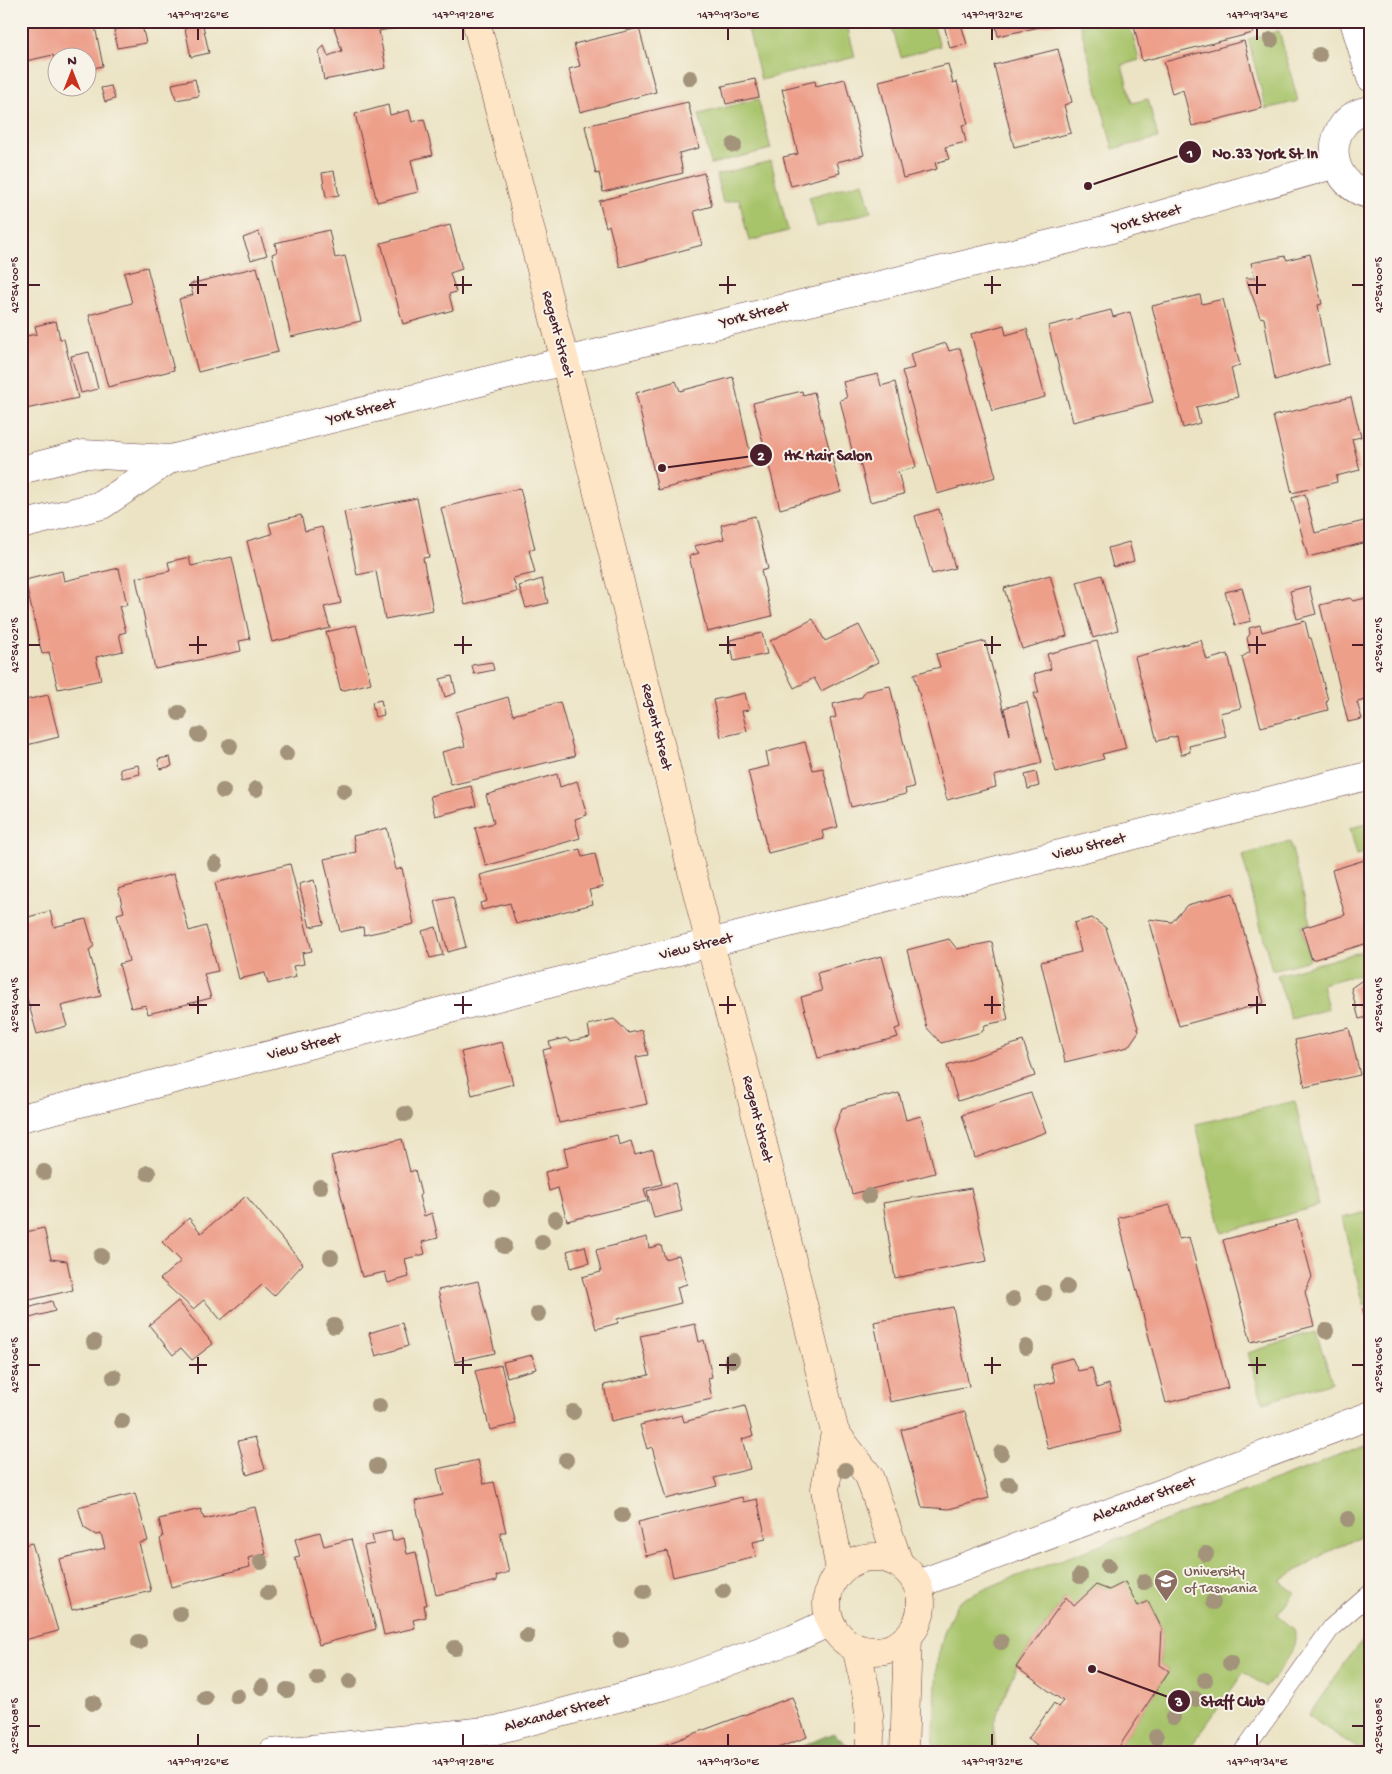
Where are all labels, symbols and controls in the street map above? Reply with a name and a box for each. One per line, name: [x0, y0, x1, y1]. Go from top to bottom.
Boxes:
text: 147°19'26"E: [167, 9, 229, 23]
text: 147°19'28"E: [432, 9, 494, 23]
text: 147°19'30"E: [696, 9, 759, 23]
text: 147°19'32"E: [961, 9, 1023, 23]
text: 147°19'34"E: [1226, 9, 1288, 23]
north arrow: [48, 48, 98, 98]
text: N: [67, 53, 77, 70]
callout: No.33 York St In: [1178, 137, 1328, 168]
text: 1: [1186, 145, 1193, 163]
text: No.33 York St In: [1212, 146, 1318, 165]
street label: York Street: [1109, 200, 1185, 238]
text: 42°54'00"S: [9, 256, 23, 313]
text: 42°54'00"S: [1373, 256, 1387, 313]
street label: Regent Street: [537, 289, 578, 381]
street label: York Street: [716, 297, 792, 333]
street label: York Street: [323, 394, 399, 430]
callout: HK Hair Salon: [749, 439, 882, 470]
text: 2: [757, 448, 765, 466]
text: HK Hair Salon: [784, 448, 873, 467]
text: 42°54'02"S: [9, 617, 23, 673]
text: 42°54'02"S: [1373, 617, 1387, 673]
street label: Regent Street: [637, 682, 676, 774]
street label: View Street: [1050, 829, 1129, 865]
street label: View Street: [657, 929, 736, 965]
text: 42°54'04"S: [9, 977, 23, 1033]
text: 42°54'04"S: [1373, 977, 1387, 1033]
street label: View Street: [265, 1029, 344, 1065]
street label: Regent Street: [738, 1074, 777, 1166]
text: 42°54'06"S: [9, 1337, 23, 1393]
text: 42°54'06"S: [1373, 1337, 1387, 1393]
street label: Alexander Street: [1090, 1472, 1200, 1527]
place label: University of Tasmania: [1184, 1563, 1258, 1598]
school or university icon: University of Tasmania: [1153, 1568, 1179, 1602]
callout: Staff Club: [1166, 1685, 1276, 1716]
street label: Alexander Street: [502, 1691, 614, 1737]
text: Staff Club: [1201, 1693, 1266, 1713]
text: 3: [1174, 1694, 1183, 1712]
text: 42°54'08"S: [9, 1698, 23, 1754]
text: 42°54'08"S: [1373, 1698, 1387, 1754]
text: 147°19'26"E: [167, 1756, 229, 1770]
text: 147°19'28"E: [432, 1756, 494, 1770]
text: 147°19'30"E: [696, 1756, 759, 1770]
text: 147°19'32"E: [961, 1756, 1023, 1770]
text: 147°19'34"E: [1226, 1756, 1288, 1770]

